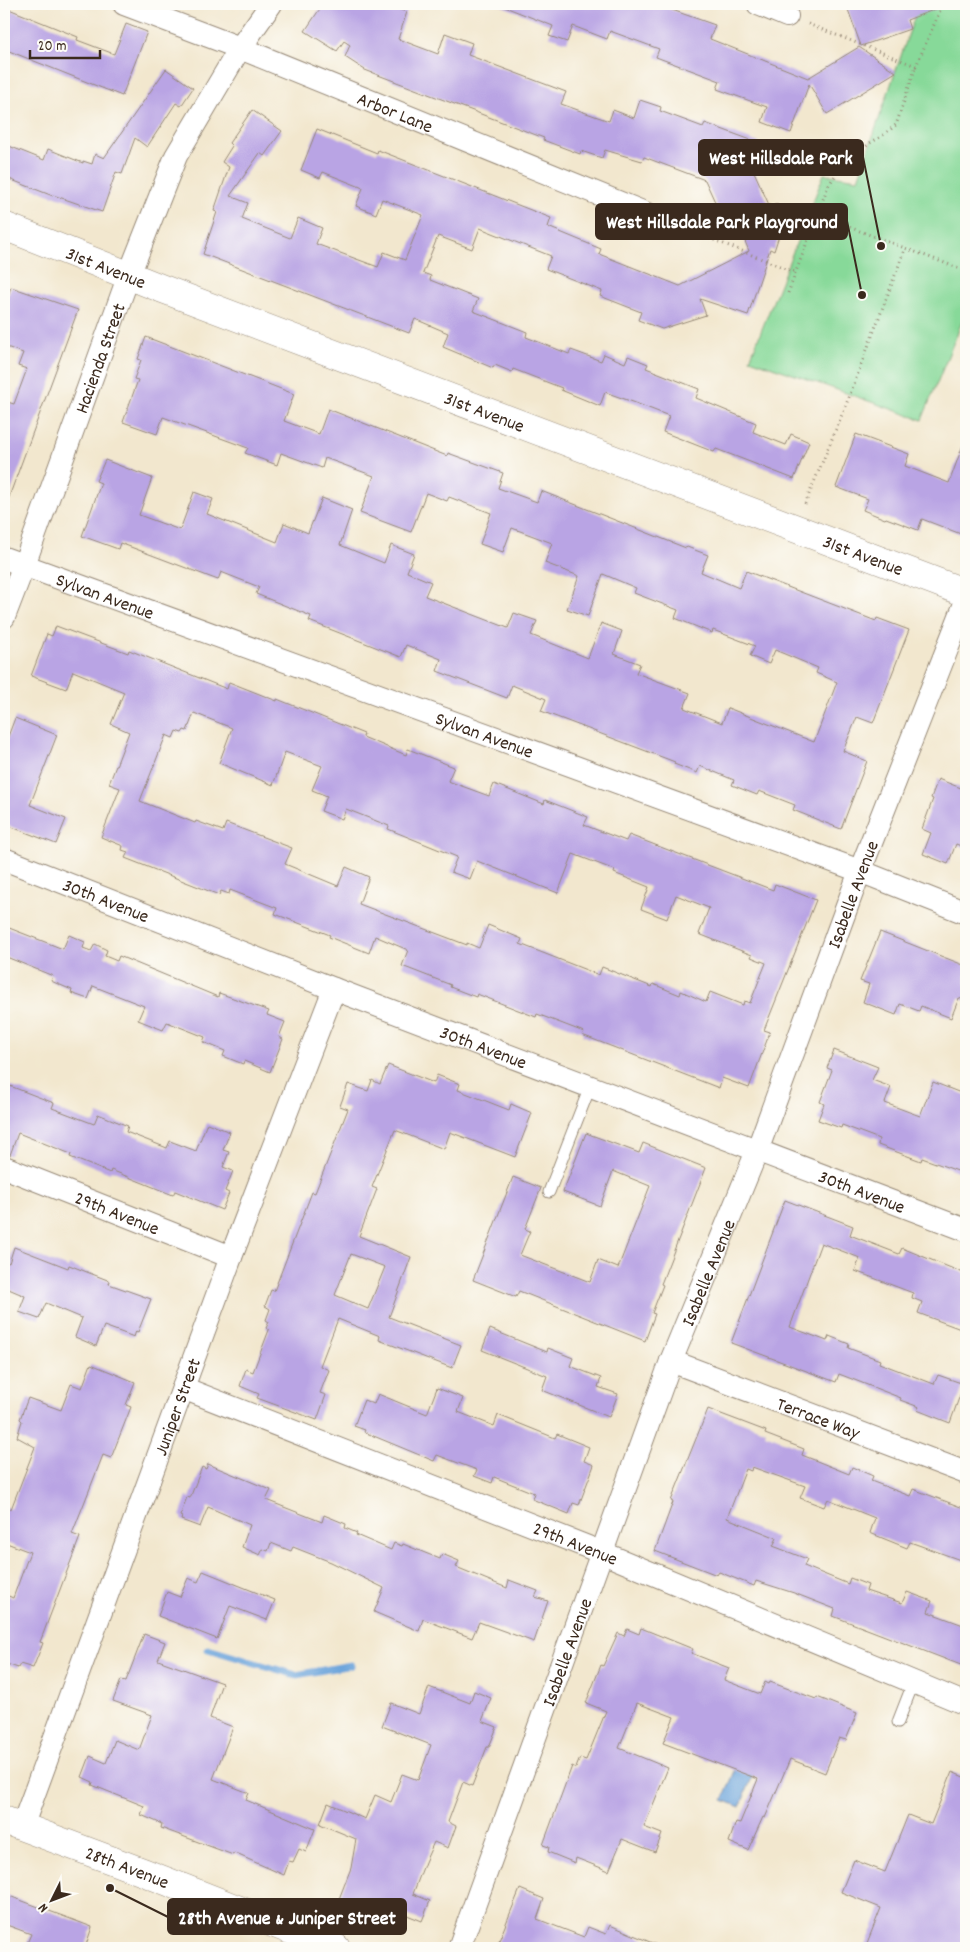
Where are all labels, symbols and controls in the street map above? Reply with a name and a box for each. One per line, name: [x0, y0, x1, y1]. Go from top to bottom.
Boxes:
scale bar: [30, 28, 100, 60]
text: 20 m: [38, 36, 66, 58]
street label: Arbor Lane: [352, 87, 436, 142]
callout: West Hillsdale Park: [699, 140, 863, 175]
text: West Hillsdale Park: [709, 146, 853, 174]
callout: West Hillsdale Park Playground: [596, 204, 847, 239]
text: West Hillsdale Park Playground: [606, 210, 838, 238]
street label: 31st Avenue: [61, 242, 149, 298]
street label: Hacienda Street: [70, 300, 135, 418]
street label: 31st Avenue: [439, 387, 528, 442]
street label: 31st Avenue: [818, 530, 906, 585]
street label: Sylvan Avenue: [51, 568, 157, 629]
street label: Sylvan Avenue: [431, 707, 537, 767]
street label: Isabelle Avenue: [823, 837, 888, 953]
street label: 30th Avenue: [58, 873, 152, 932]
street label: 30th Avenue: [435, 1021, 530, 1078]
street label: 30th Avenue: [814, 1165, 908, 1223]
street label: 29th Avenue: [70, 1186, 163, 1244]
street label: Isabelle Avenue: [677, 1216, 745, 1331]
street label: Juniper Street: [149, 1355, 210, 1460]
street label: Terrace Way: [772, 1392, 863, 1449]
street label: 29th Avenue: [528, 1517, 621, 1575]
street label: Isabelle Avenue: [537, 1595, 601, 1711]
street label: 28th Avenue: [80, 1841, 172, 1898]
north arrow: [28, 1874, 78, 1924]
text: N: [34, 1898, 54, 1917]
callout: 28th Avenue & Juniper Street: [168, 1899, 406, 1934]
text: 28th Avenue & Juniper Street: [178, 1906, 397, 1934]

